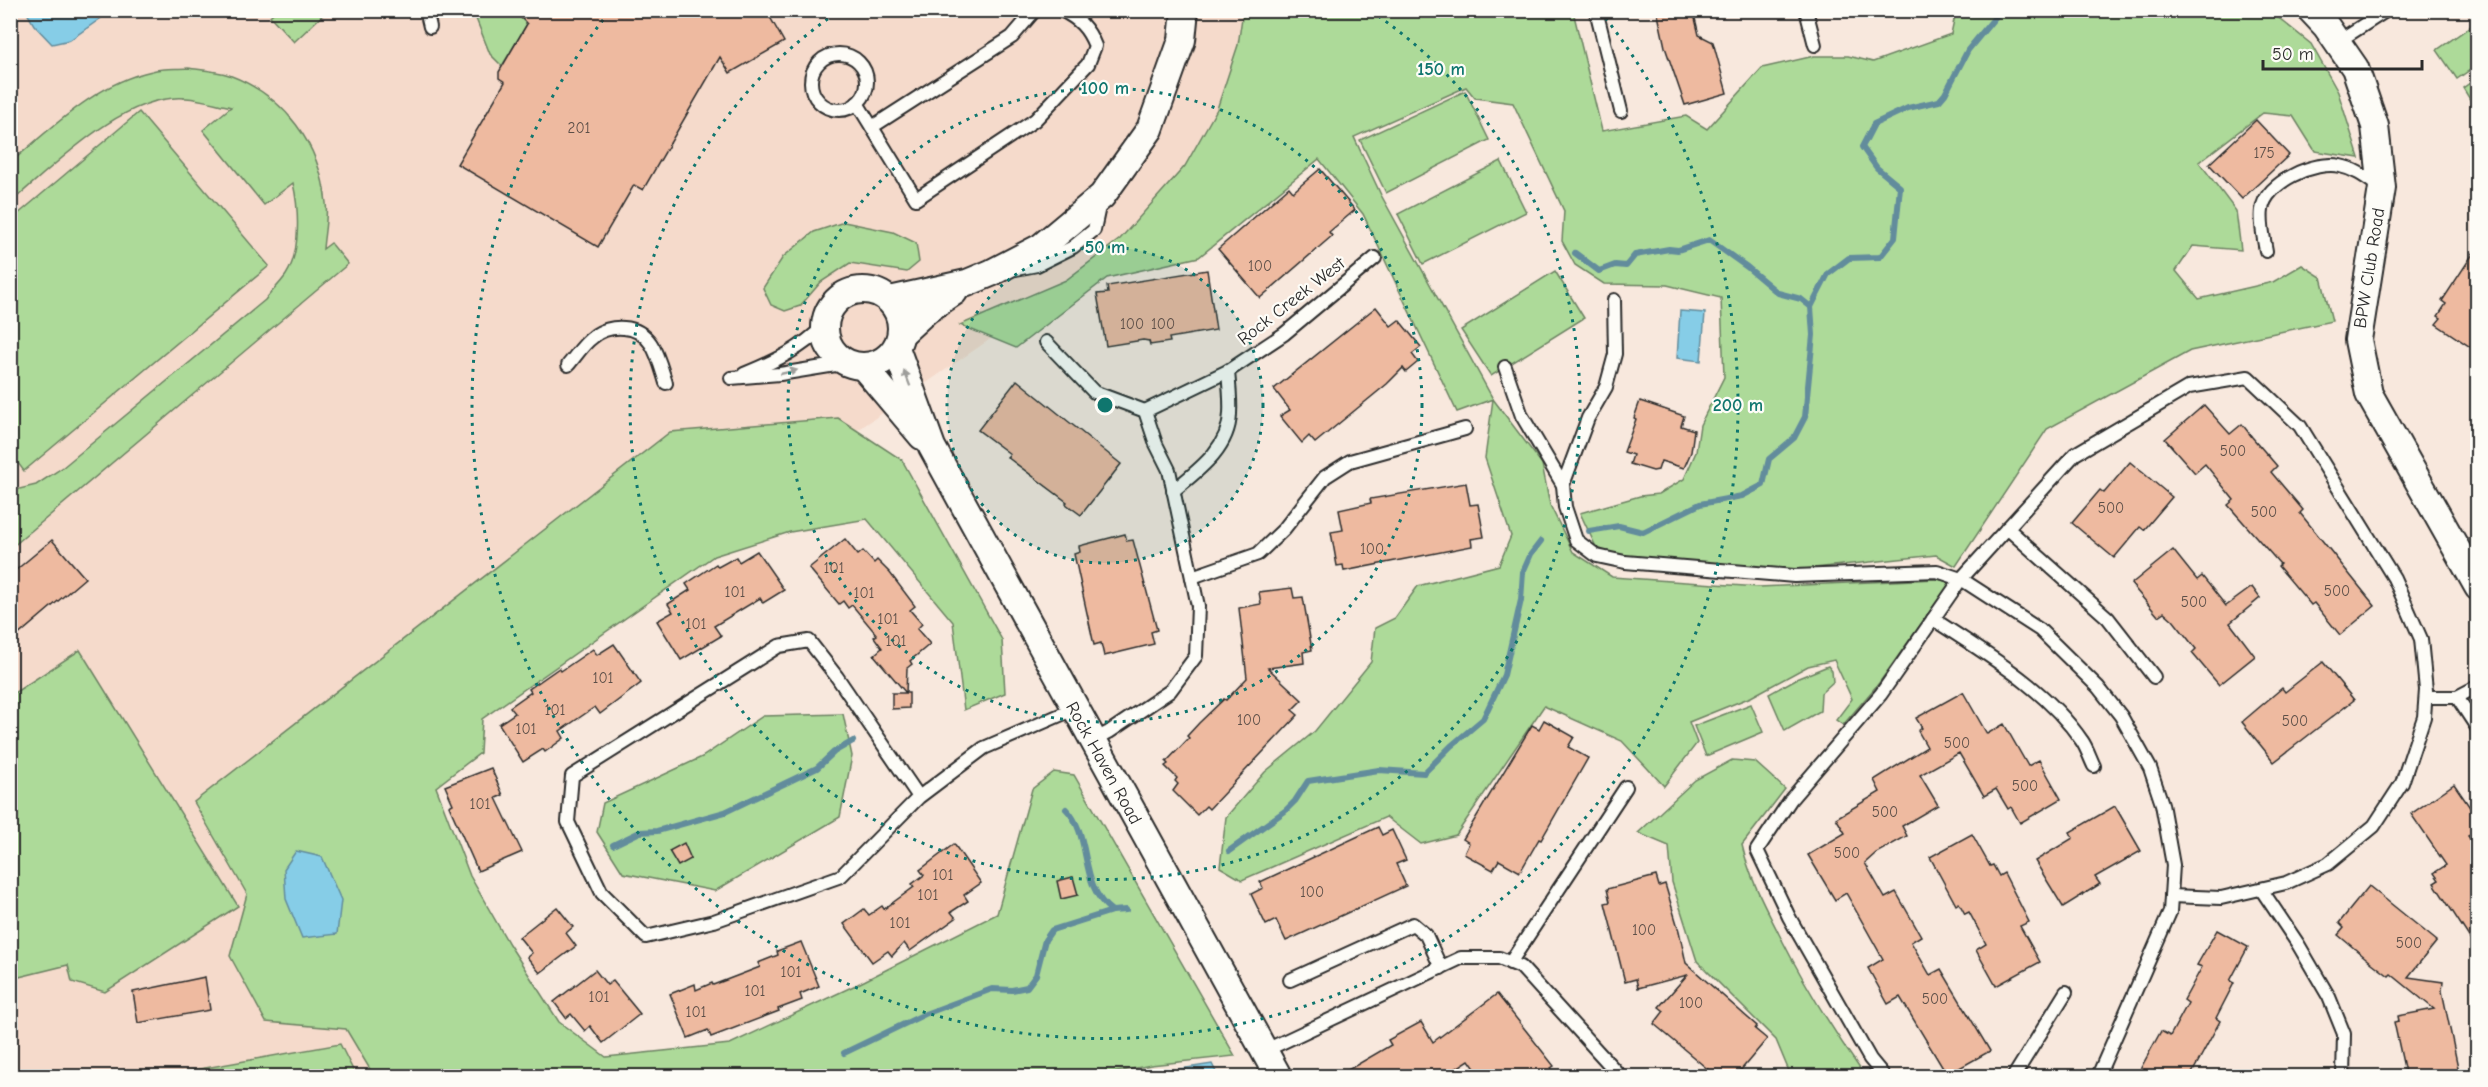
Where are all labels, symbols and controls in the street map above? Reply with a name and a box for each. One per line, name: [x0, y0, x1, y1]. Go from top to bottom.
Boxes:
scale bar: [2263, 33, 2422, 71]
text: 50 m: [2272, 44, 2314, 65]
text: 150 m: [1417, 59, 1465, 80]
text: 100 m: [1081, 78, 1129, 99]
house number: 201: [568, 119, 591, 137]
house number: 175: [2253, 144, 2275, 162]
street label: BPW Club Road: [2350, 206, 2389, 330]
text: 50 m: [1085, 237, 1125, 258]
street label: Rock Creek West: [1234, 253, 1350, 350]
house number: 100: [1248, 257, 1272, 275]
house number: 100: [1120, 315, 1144, 333]
house number: 100: [1151, 315, 1175, 333]
one-way arrow: [780, 367, 799, 376]
one-way arrow: [902, 368, 912, 386]
centre of rings: [1095, 395, 1115, 415]
text: 200 m: [1713, 395, 1763, 416]
house number: 500: [2220, 442, 2246, 460]
house number: 500: [2098, 499, 2124, 517]
house number: 500: [2251, 503, 2277, 521]
house number: 100: [1360, 540, 1384, 558]
house number: 101: [823, 559, 845, 577]
house number: 500: [2324, 582, 2350, 600]
house number: 101: [724, 583, 746, 601]
house number: 101: [853, 584, 875, 602]
house number: 500: [2181, 593, 2207, 611]
house number: 101: [877, 610, 899, 628]
house number: 101: [685, 615, 707, 633]
house number: 101: [885, 632, 907, 650]
house number: 101: [592, 669, 614, 687]
street label: Rock Haven Road: [1061, 698, 1146, 828]
house number: 101: [544, 701, 566, 719]
house number: 100: [1237, 711, 1261, 729]
house number: 500: [2282, 712, 2308, 730]
house number: 101: [515, 720, 537, 738]
house number: 500: [1944, 734, 1970, 752]
house number: 500: [2012, 777, 2038, 795]
house number: 101: [469, 795, 491, 813]
house number: 500: [1872, 803, 1898, 821]
house number: 500: [1834, 844, 1860, 862]
house number: 101: [932, 866, 954, 884]
house number: 100: [1300, 883, 1324, 901]
house number: 101: [917, 886, 939, 904]
house number: 101: [889, 914, 911, 932]
house number: 100: [1632, 921, 1656, 939]
house number: 500: [2396, 934, 2422, 952]
house number: 101: [780, 963, 802, 981]
house number: 101: [744, 982, 766, 1000]
house number: 101: [588, 988, 610, 1006]
house number: 500: [1922, 990, 1948, 1008]
house number: 100: [1679, 994, 1703, 1012]
house number: 101: [685, 1003, 707, 1021]

